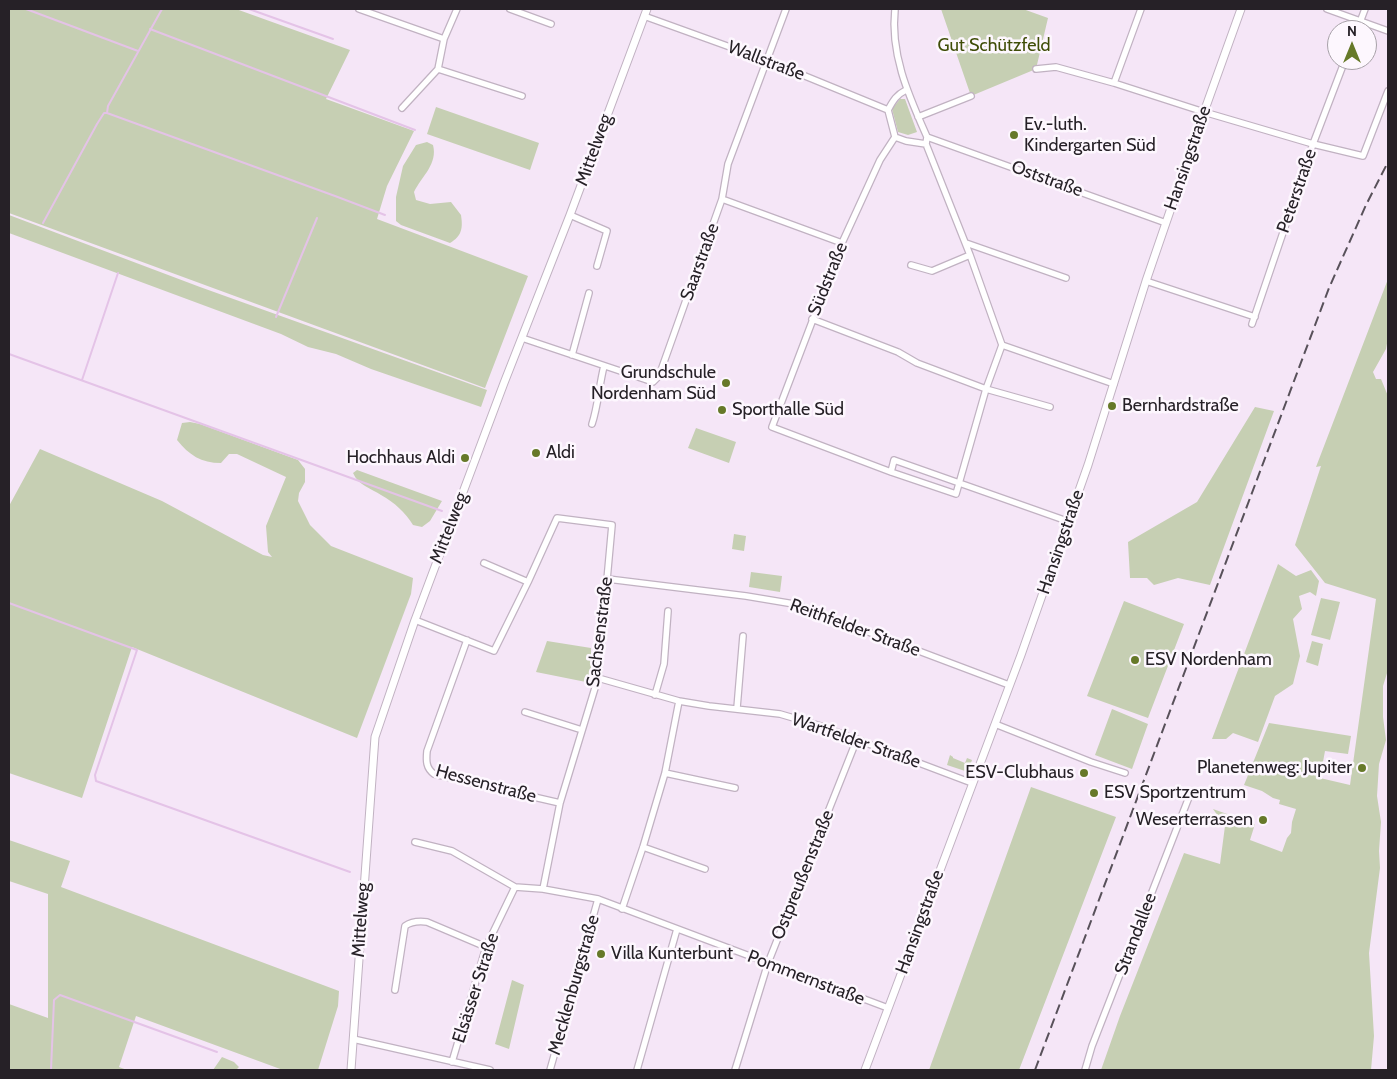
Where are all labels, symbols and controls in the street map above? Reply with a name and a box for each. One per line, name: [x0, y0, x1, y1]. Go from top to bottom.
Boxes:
north arrow: [1327, 20, 1377, 70]
text: N: [1347, 22, 1357, 40]
park label: Gut Schützfeld: [937, 35, 1051, 57]
street label: Wallstraße: [724, 36, 808, 86]
street label: Hansingstraße: [1160, 103, 1216, 213]
street label: Mittelweg: [571, 111, 617, 189]
place label: Ev.-luth. Kindergarten Süd: [1024, 114, 1156, 156]
marker: Ev.-luth. Kindergarten Süd: [1008, 129, 1020, 141]
street label: Peterstraße: [1273, 146, 1321, 236]
street label: Oststraße: [1008, 156, 1086, 202]
street label: Saarstraße: [676, 220, 724, 304]
street label: Südstraße: [804, 239, 852, 319]
place label: Grundschule Nordenham Süd: [591, 362, 716, 404]
marker: Grundschule Nordenham Süd: [720, 377, 732, 389]
place label: Bernhardstraße: [1122, 395, 1239, 417]
place label: Sporthalle Süd: [732, 399, 844, 421]
marker: Bernhardstraße: [1106, 400, 1118, 412]
marker: Sporthalle Süd: [716, 404, 728, 416]
place label: Aldi: [546, 442, 575, 464]
place label: Hochhaus Aldi: [346, 447, 455, 469]
marker: Aldi: [530, 447, 542, 459]
marker: Hochhaus Aldi: [459, 452, 471, 464]
street label: Hansingstraße: [1033, 487, 1089, 597]
street label: Mittelweg: [426, 489, 472, 567]
street label: Sachsenstraße: [583, 576, 617, 688]
street label: Reithfelder Straße: [787, 594, 923, 662]
place label: ESV Nordenham: [1145, 649, 1272, 671]
marker: ESV Nordenham: [1129, 654, 1141, 666]
street label: Wartfelder Straße: [789, 709, 923, 773]
place label: Planetenweg: Jupiter: [1197, 757, 1352, 779]
street label: Hessenstraße: [433, 760, 539, 808]
place label: ESV-Clubhaus: [965, 762, 1074, 784]
marker: Planetenweg: Jupiter: [1356, 762, 1368, 774]
marker: ESV-Clubhaus: [1078, 767, 1090, 779]
place label: ESV Sportzentrum: [1104, 782, 1246, 804]
marker: ESV Sportzentrum: [1088, 787, 1100, 799]
street label: Ostpreußenstraße: [767, 807, 839, 943]
place label: Weserterrassen: [1136, 809, 1253, 831]
marker: Weserterrassen: [1257, 814, 1269, 826]
street label: Hansingstraße: [891, 867, 949, 977]
street label: Mittelweg: [348, 882, 374, 958]
street label: Strandallee: [1111, 890, 1161, 978]
street label: Mecklenburgstraße: [544, 913, 604, 1057]
street label: Elsässer Straße: [448, 930, 504, 1046]
place label: Villa Kunterbunt: [611, 943, 733, 965]
street label: Pommernstraße: [744, 946, 868, 1010]
marker: Villa Kunterbunt: [595, 948, 607, 960]

